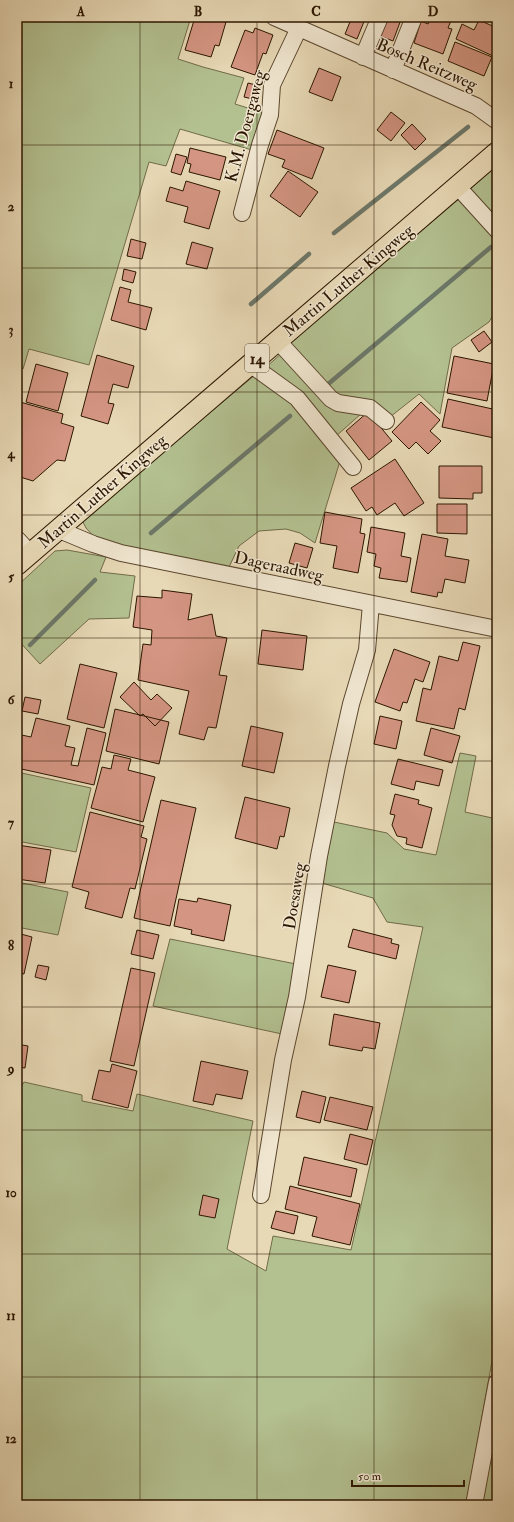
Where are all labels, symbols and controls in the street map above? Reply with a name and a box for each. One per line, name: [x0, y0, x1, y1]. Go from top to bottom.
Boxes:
text: A: [76, 4, 86, 20]
text: B: [194, 4, 202, 20]
text: C: [311, 4, 321, 20]
text: D: [428, 4, 439, 20]
street label: Bosch Reitzweg: [373, 34, 481, 95]
street label: K.M. Doergaweg: [220, 67, 271, 185]
text: 1: [9, 76, 14, 92]
text: 2: [8, 199, 15, 215]
street label: Martin Luther Kingweg: [279, 219, 418, 341]
text: 3: [9, 322, 14, 338]
road number: 14: [245, 344, 269, 372]
street label: Martin Luther Kingweg: [34, 429, 172, 553]
text: 4: [6, 446, 15, 462]
street label: Dageraadweg: [232, 547, 326, 586]
text: 5: [8, 569, 14, 585]
text: 6: [8, 692, 16, 708]
text: 7: [8, 815, 15, 831]
street label: Doesaweg: [279, 860, 310, 931]
text: 8: [8, 938, 14, 954]
text: 9: [6, 1061, 15, 1077]
text: 10: [5, 1185, 17, 1201]
text: 11: [6, 1308, 16, 1324]
text: 12: [5, 1431, 17, 1447]
scale bar: [352, 1462, 464, 1488]
text: 50 m: [358, 1469, 382, 1484]

